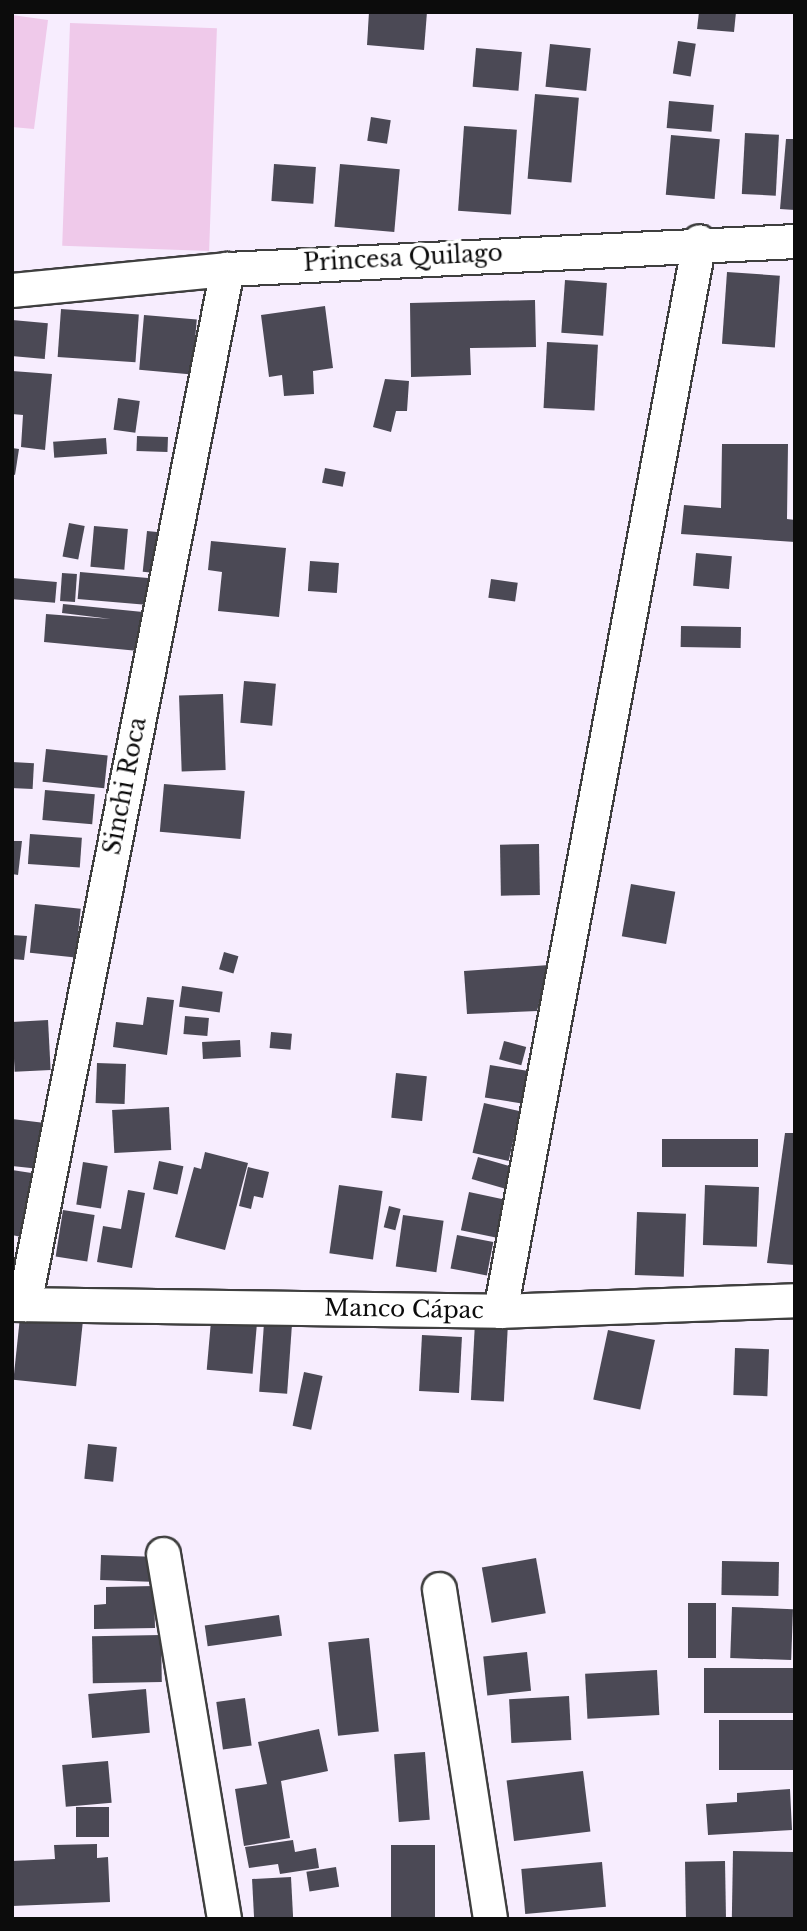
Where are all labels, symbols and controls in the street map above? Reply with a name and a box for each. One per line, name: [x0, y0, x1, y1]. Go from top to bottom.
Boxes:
street label: Princesa Quilago: [303, 239, 503, 277]
street label: Sinchi Roca: [98, 715, 152, 857]
street label: Manco Cápac: [324, 1294, 484, 1324]

